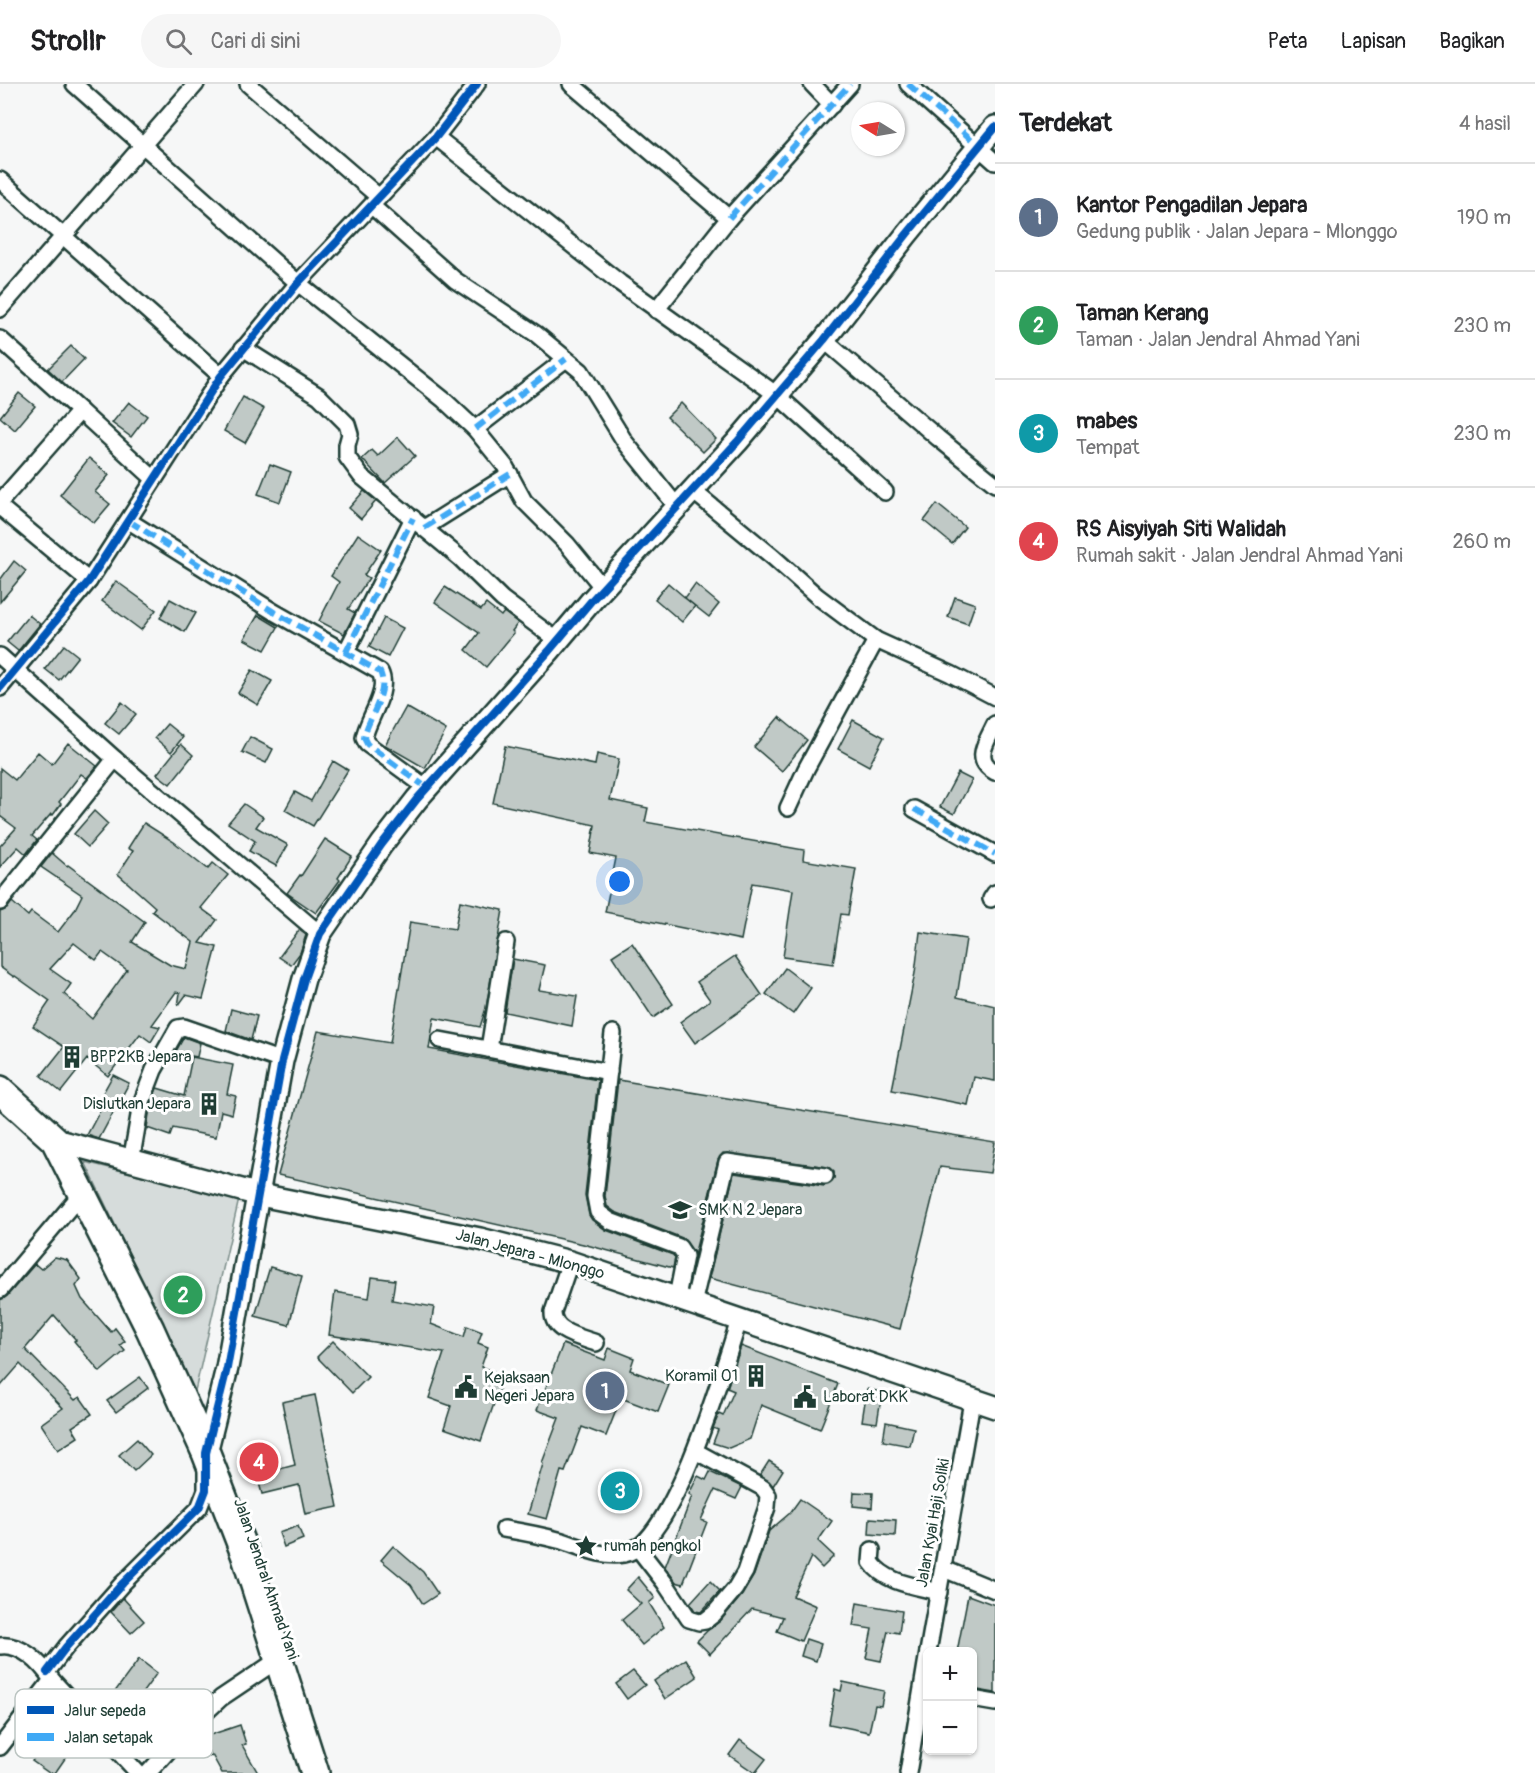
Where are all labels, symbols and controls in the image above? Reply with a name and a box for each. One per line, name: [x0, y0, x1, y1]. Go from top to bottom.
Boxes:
search box: [141, 14, 561, 68]
text: Strollr: [30, 24, 105, 59]
icon: search: [162, 25, 195, 58]
text: Cari di sini: [210, 27, 300, 55]
text: Peta: [1267, 28, 1308, 55]
text: Lapisan: [1341, 28, 1406, 55]
text: Bagikan: [1439, 28, 1505, 55]
north arrow: [851, 102, 905, 156]
text: Terdekat: [1019, 107, 1112, 139]
text: 4 hasil: [1459, 111, 1511, 136]
text: Kantor Pengadilan Jepara: [1076, 191, 1308, 219]
text: 1: [1035, 205, 1042, 230]
text: 190 m: [1457, 205, 1511, 230]
text: Gedung publik · Jalan Jepara - Mlonggo: [1076, 219, 1398, 244]
text: Taman Kerang: [1076, 299, 1209, 327]
text: 2: [1033, 313, 1044, 338]
text: 230 m: [1454, 313, 1511, 338]
text: Taman · Jalan Jendral Ahmad Yani: [1076, 327, 1360, 352]
text: mabes: [1076, 407, 1137, 435]
text: 3: [1033, 421, 1044, 446]
text: 230 m: [1454, 421, 1511, 446]
text: Tempat: [1076, 435, 1140, 460]
text: RS Aisyiyah Siti Walidah: [1076, 515, 1286, 543]
text: 4: [1033, 529, 1044, 554]
text: 260 m: [1452, 529, 1511, 554]
text: Rumah sakit · Jalan Jendral Ahmad Yani: [1076, 543, 1403, 568]
your location: [605, 867, 634, 896]
building icon: BPP2KB Jepara: [59, 1044, 85, 1070]
place label: BPP2KB Jepara: [90, 1047, 192, 1067]
building icon: Dislutkan Jepara: [196, 1091, 222, 1117]
place label: Dislutkan Jepara: [83, 1094, 191, 1114]
school or university icon: SMK N 2 Jepara: [667, 1197, 693, 1223]
place label: SMK N 2 Jepara: [698, 1200, 802, 1220]
street label: Jalan Jepara - Mlonggo: [453, 1224, 607, 1284]
pin: 2: [164, 1272, 202, 1318]
building icon: Koramil 01: [743, 1363, 769, 1389]
place label: Koramil 01: [665, 1366, 738, 1386]
place label: Kejaksaan Negeri Jepara: [484, 1368, 574, 1406]
pin: 1: [586, 1368, 624, 1414]
public building icon: Kejaksaan Negeri Jepara: [453, 1374, 479, 1400]
public building icon: Laborat DKK: [792, 1384, 818, 1410]
place label: Laborat DKK: [823, 1387, 908, 1407]
pin: 4: [240, 1440, 278, 1484]
street label: Jalan Kyai Haji Soliki: [912, 1457, 954, 1589]
pin: 3: [600, 1468, 640, 1514]
street label: Jalan Jendral Ahmad Yani: [229, 1496, 303, 1662]
place icon: rumah pengkol: [573, 1533, 599, 1559]
place label: rumah pengkol: [604, 1536, 701, 1556]
map controls: [923, 1647, 977, 1755]
button: +: [923, 1647, 977, 1701]
legend: [15, 1689, 213, 1758]
text: Jalur sepeda: [64, 1701, 146, 1721]
button: −: [923, 1701, 977, 1755]
text: Jalan setapak: [64, 1728, 153, 1748]

